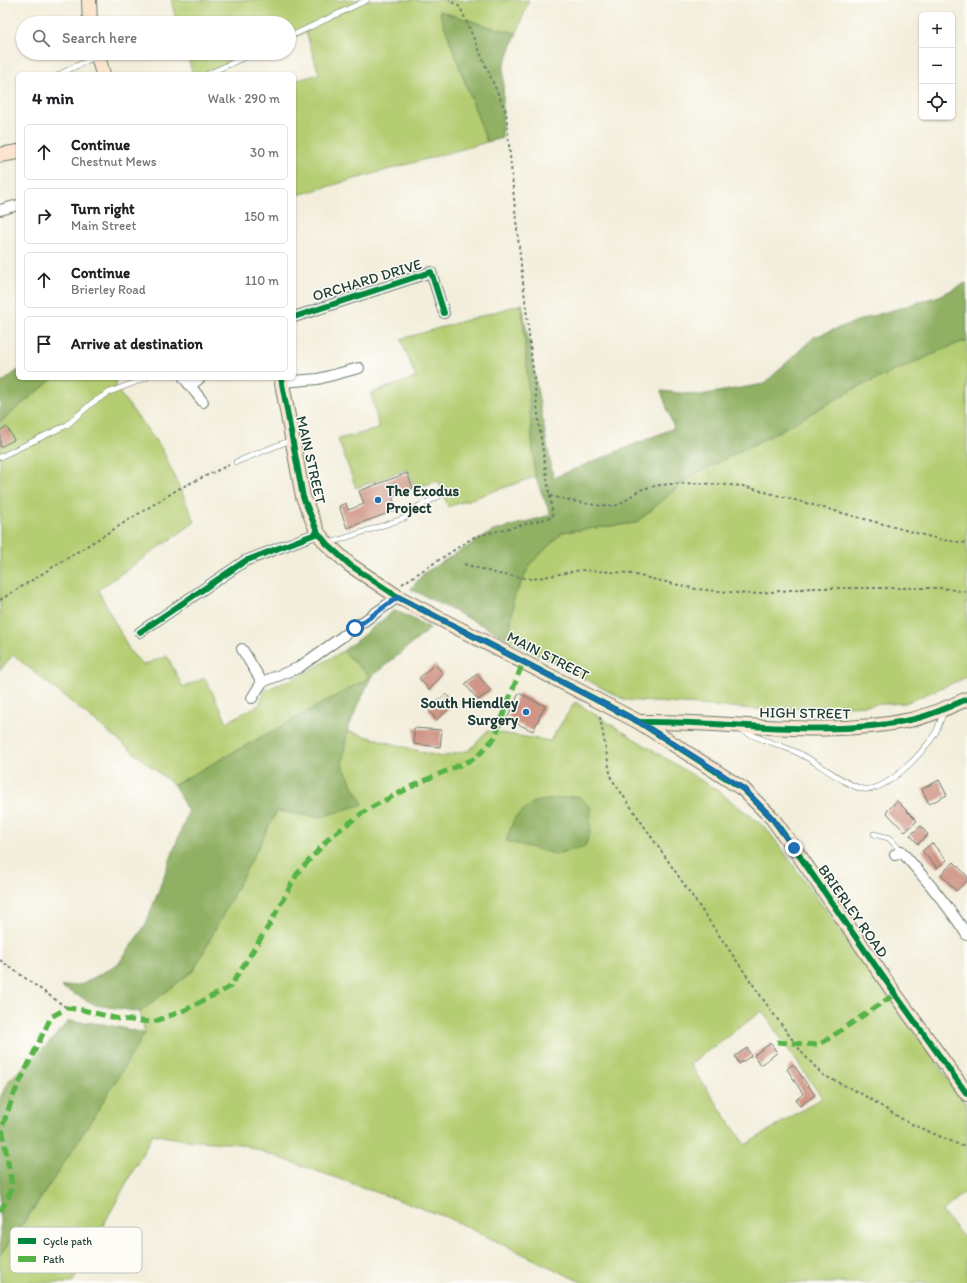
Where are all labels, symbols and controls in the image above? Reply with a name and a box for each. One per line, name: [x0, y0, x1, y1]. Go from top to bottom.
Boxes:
map controls: [919, 12, 955, 120]
button: +: [919, 12, 955, 48]
search box: [16, 16, 296, 60]
icon: search: [30, 27, 52, 49]
text: Search here: [62, 29, 137, 47]
button: −: [919, 48, 955, 84]
button: locate: [919, 84, 955, 120]
text: 4 min: [32, 88, 74, 108]
text: Walk · 290 m: [208, 91, 280, 106]
text: Continue: [71, 136, 130, 154]
icon: ahead: [33, 141, 55, 163]
text: 30 m: [250, 145, 279, 160]
text: Chestnut Mews: [71, 154, 157, 169]
text: Turn right: [71, 200, 135, 218]
icon: right: [33, 205, 55, 227]
text: 150 m: [244, 209, 279, 224]
text: Main Street: [71, 218, 136, 233]
street label: ORCHARD DRIVE: [310, 255, 424, 305]
text: Continue: [71, 264, 130, 282]
icon: ahead: [33, 269, 55, 291]
text: 110 m: [245, 273, 279, 288]
text: Brierley Road: [71, 282, 146, 297]
icon: arrive: [33, 333, 55, 355]
text: Arrive at destination: [71, 335, 203, 353]
street label: MAIN STREET: [292, 414, 330, 506]
place label: The Exodus Project: [385, 482, 459, 518]
marker: The Exodus Project: [373, 495, 383, 505]
route start: [346, 619, 364, 637]
street label: MAIN STREET: [504, 628, 593, 685]
place label: South Hiendley Surgery: [420, 694, 519, 730]
street label: HIGH STREET: [759, 703, 851, 723]
marker: South Hiendley Surgery: [521, 707, 531, 717]
route end: [785, 839, 803, 857]
street label: BRIERLEY ROAD: [814, 861, 892, 961]
legend: [10, 1227, 142, 1273]
text: Cycle path: [43, 1235, 92, 1248]
text: Path: [43, 1253, 65, 1266]

